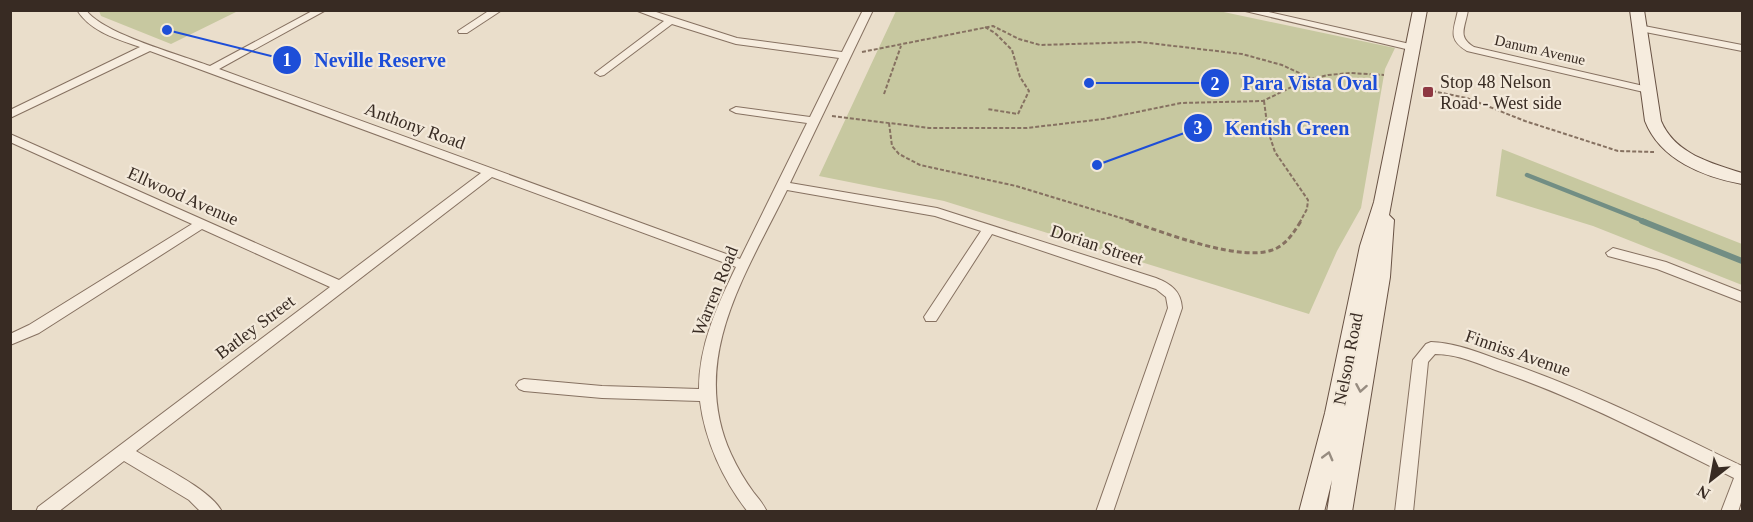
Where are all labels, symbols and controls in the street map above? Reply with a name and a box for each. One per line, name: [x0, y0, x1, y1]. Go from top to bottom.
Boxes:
street label: Danum Avenue: [1493, 32, 1587, 68]
callout: Neville Reserve: [272, 41, 458, 79]
text: Neville Reserve: [314, 49, 446, 71]
text: 1: [283, 50, 292, 70]
callout: Para Vista Oval: [1200, 64, 1390, 102]
text: Para Vista Oval: [1242, 72, 1378, 94]
place label: Stop 48 Nelson Road - West side: [1440, 72, 1562, 113]
text: 2: [1211, 74, 1220, 94]
marker: Stop 48 Nelson Road - West side: [1421, 85, 1435, 99]
street label: Anthony Road: [362, 99, 468, 153]
callout: Kentish Green: [1183, 109, 1362, 147]
text: Kentish Green: [1225, 117, 1349, 139]
text: 3: [1194, 118, 1203, 138]
street label: Ellwood Avenue: [125, 163, 241, 229]
street label: Dorian Street: [1048, 221, 1146, 269]
street label: Warren Road: [688, 243, 742, 339]
street label: Batley Street: [212, 291, 298, 363]
street label: Nelson Road: [1329, 311, 1367, 407]
street label: Finniss Avenue: [1463, 326, 1573, 380]
one-way arrow: [1355, 383, 1367, 392]
north arrow: [1681, 450, 1741, 510]
one-way arrow: [1320, 451, 1333, 461]
text: N: [1694, 482, 1713, 503]

